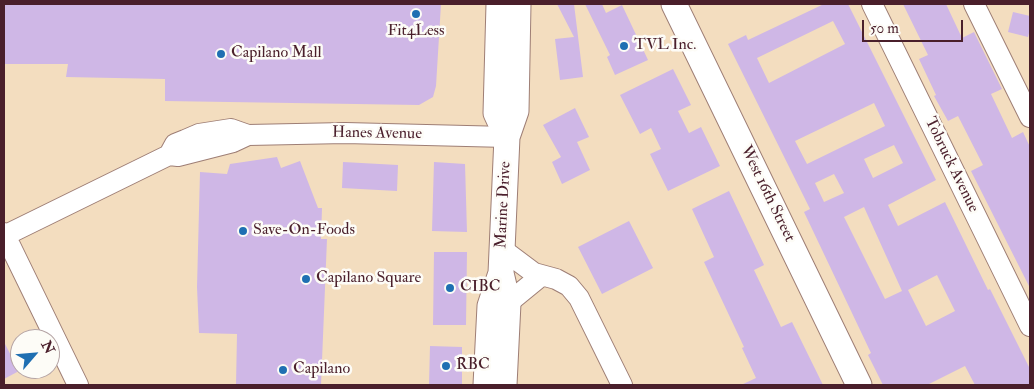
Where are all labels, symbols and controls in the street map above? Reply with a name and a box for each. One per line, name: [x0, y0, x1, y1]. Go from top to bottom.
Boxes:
marker: Fit4Less: [410, 8, 422, 20]
scale bar: [864, 10, 965, 42]
text: 50 m: [870, 19, 899, 38]
place label: Fit4Less: [387, 22, 445, 42]
place label: TVL Inc.: [634, 36, 696, 56]
marker: TVL Inc.: [618, 40, 630, 52]
place label: Capilano Mall: [231, 44, 322, 64]
marker: Capilano Mall: [215, 48, 227, 60]
street label: Tobruck Avenue: [920, 114, 982, 216]
street label: Hanes Avenue: [332, 124, 422, 144]
street label: West 16th Street: [735, 143, 799, 245]
street label: Marine Drive: [492, 161, 516, 249]
place label: Save-On-Foods: [253, 221, 355, 241]
marker: Save-On-Foods: [237, 225, 249, 237]
place label: Capilano Square: [316, 269, 421, 289]
marker: Capilano Square: [300, 273, 312, 285]
place label: CIBC: [460, 278, 500, 298]
marker: CIBC: [444, 282, 456, 294]
north arrow: [10, 329, 60, 379]
text: N: [37, 338, 58, 357]
place label: RBC: [456, 356, 490, 376]
place label: Capilano: [293, 360, 350, 380]
marker: RBC: [440, 360, 452, 372]
marker: Capilano: [277, 364, 289, 376]

